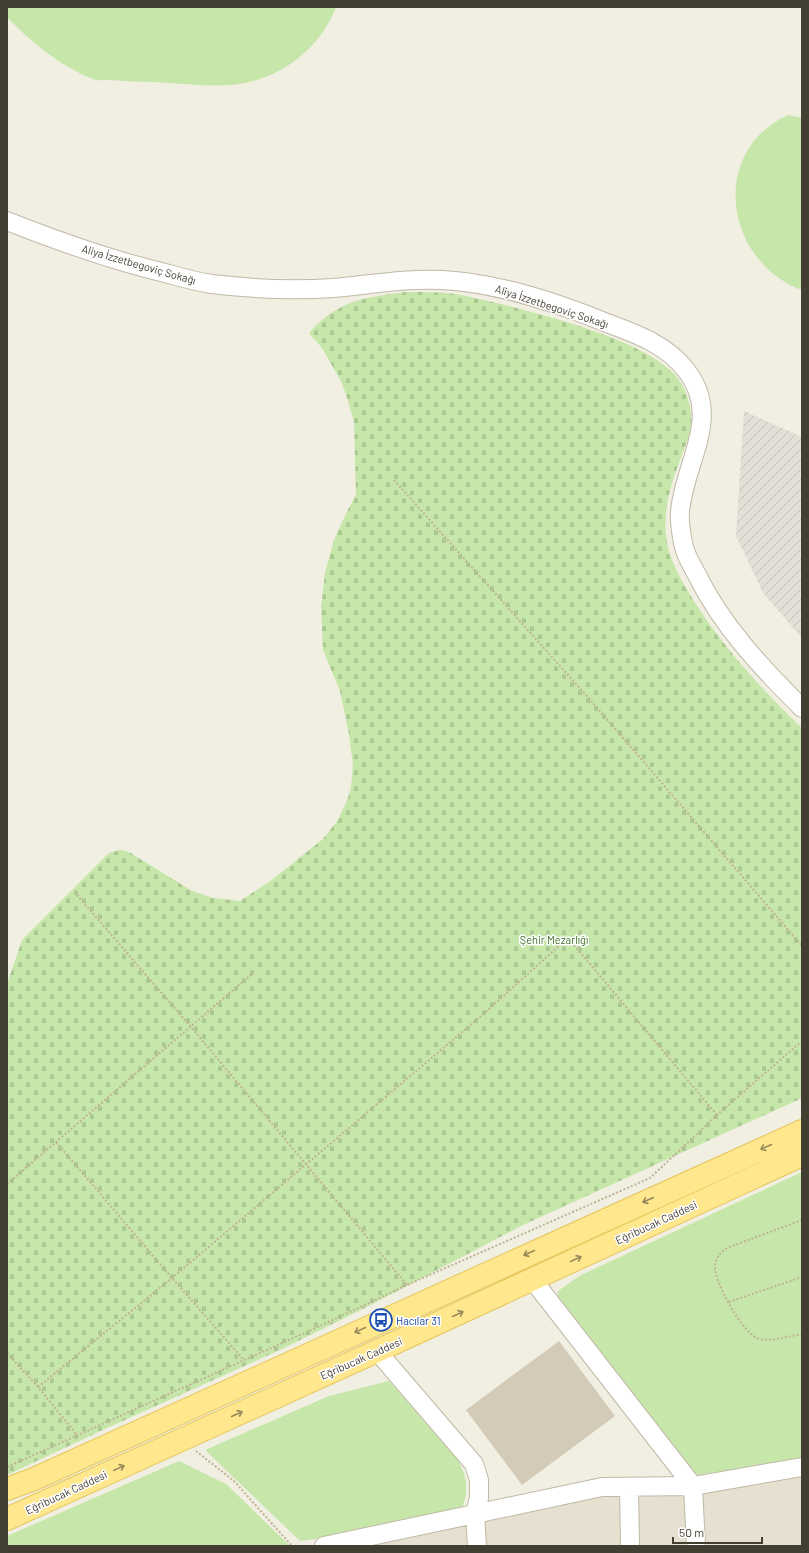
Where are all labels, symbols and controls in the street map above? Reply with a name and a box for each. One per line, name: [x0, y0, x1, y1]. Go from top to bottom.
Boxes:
street label: Aliya İzzetbegoviç Sokağı: [80, 240, 198, 287]
street label: Aliya İzzetbegoviç Sokağı: [494, 281, 611, 330]
park label: Şehir Mezarlığı: [520, 933, 588, 946]
one-way arrow: [761, 1143, 773, 1151]
street label: Eğribucak Caddesi: [613, 1197, 699, 1247]
one-way arrow: [642, 1197, 654, 1204]
one-way arrow: [524, 1250, 536, 1257]
one-way arrow: [569, 1255, 581, 1262]
bus stop icon: Hacılar 31: [368, 1307, 394, 1333]
one-way arrow: [451, 1310, 463, 1317]
place label: Hacılar 31: [396, 1314, 441, 1327]
one-way arrow: [354, 1327, 366, 1334]
street label: Eğribucak Caddesi: [318, 1334, 404, 1382]
one-way arrow: [231, 1410, 243, 1417]
one-way arrow: [113, 1463, 125, 1471]
street label: Eğribucak Caddesi: [23, 1467, 109, 1517]
scale bar: [673, 1519, 762, 1545]
text: 50 m: [679, 1525, 704, 1539]

